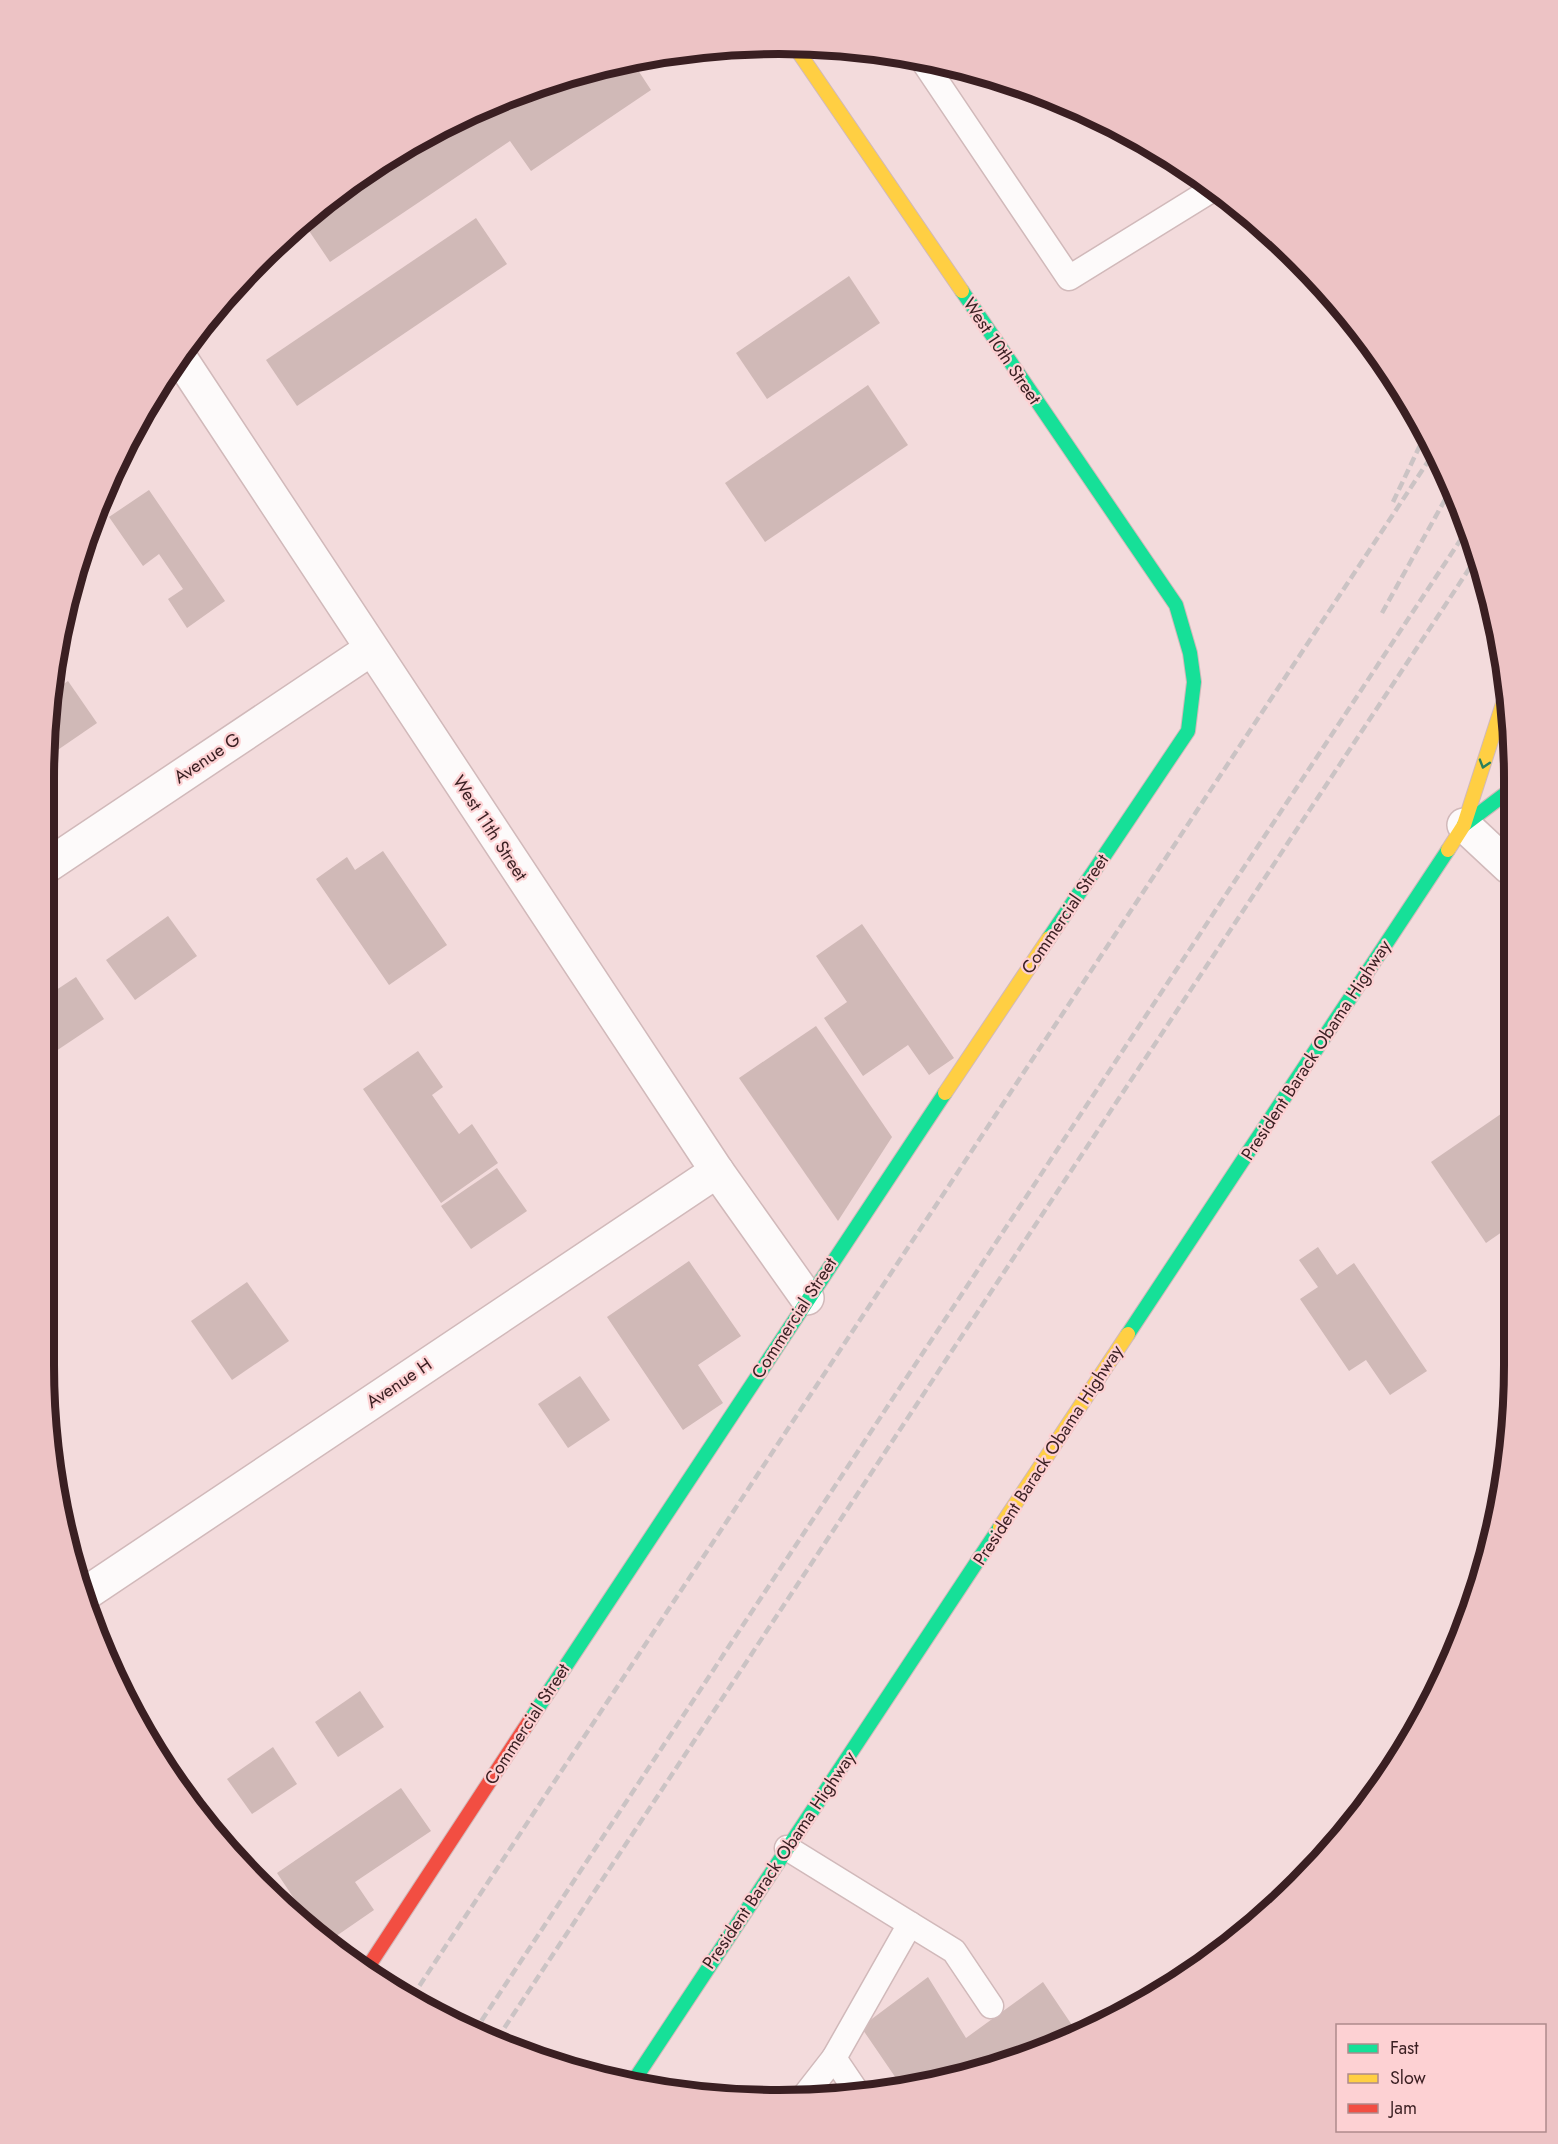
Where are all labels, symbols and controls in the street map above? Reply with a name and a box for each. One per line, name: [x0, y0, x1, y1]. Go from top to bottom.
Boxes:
street label: West 10th Street: [957, 292, 1048, 410]
street label: Avenue G: [168, 726, 246, 790]
one-way arrow: [1479, 758, 1491, 769]
street label: West 11th Street: [446, 770, 534, 886]
street label: Commercial Street: [1015, 848, 1115, 979]
street label: President Barack Obama Highway: [1235, 935, 1397, 1165]
street label: Commercial Street: [745, 1252, 843, 1384]
street label: President Barack Obama Highway: [967, 1340, 1129, 1570]
street label: Avenue H: [361, 1351, 437, 1415]
street label: Commercial Street: [478, 1658, 576, 1790]
street label: President Barack Obama Highway: [696, 1746, 862, 1974]
legend: [1336, 2024, 1546, 2132]
text: Fast: [1390, 2035, 1419, 2061]
text: Slow: [1390, 2065, 1427, 2091]
text: Jam: [1388, 2095, 1417, 2121]

